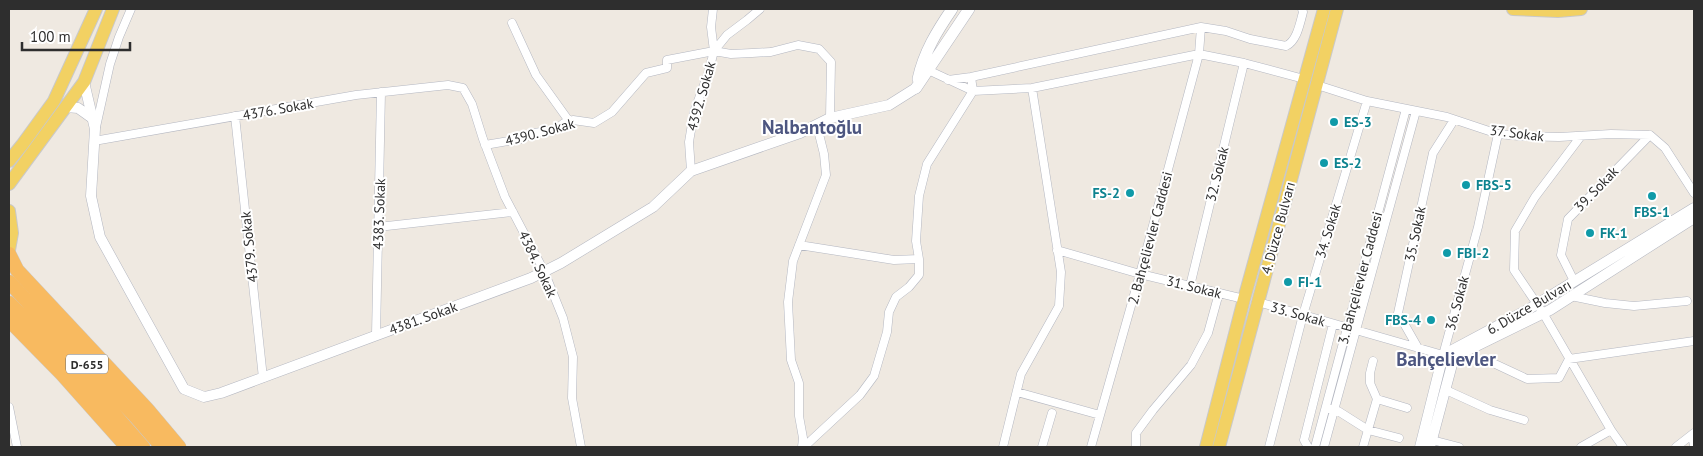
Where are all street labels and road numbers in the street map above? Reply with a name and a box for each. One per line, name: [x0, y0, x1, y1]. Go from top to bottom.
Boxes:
street label: 4392. Sokak: [682, 59, 720, 133]
street label: 4376. Sokak: [241, 94, 315, 124]
street label: 4390. Sokak: [503, 114, 577, 150]
street label: 37. Sokak: [1489, 121, 1546, 145]
street label: 32. Sokak: [1201, 144, 1233, 203]
street label: 39. Sokak: [1570, 162, 1622, 215]
street label: 2. Bahçelievler Caddesi: [1124, 170, 1176, 306]
street label: 4383. Sokak: [369, 178, 389, 250]
street label: 4. Düzce Bulvarı: [1257, 180, 1299, 276]
street label: 34. Sokak: [1311, 201, 1345, 261]
street label: 35. Sokak: [1400, 204, 1430, 263]
street label: 4379. Sokak: [236, 210, 262, 283]
street label: 3. Bahçelievler Caddesi: [1334, 210, 1386, 346]
street label: 4384. Sokak: [515, 228, 561, 300]
street label: 31. Sokak: [1165, 271, 1224, 303]
street label: 36. Sokak: [1441, 273, 1473, 332]
street label: 6. Düzce Bulvarı: [1483, 275, 1575, 339]
street label: 4381. Sokak: [386, 297, 460, 339]
street label: 33. Sokak: [1269, 298, 1328, 330]
road number: D-655: [66, 354, 108, 374]

